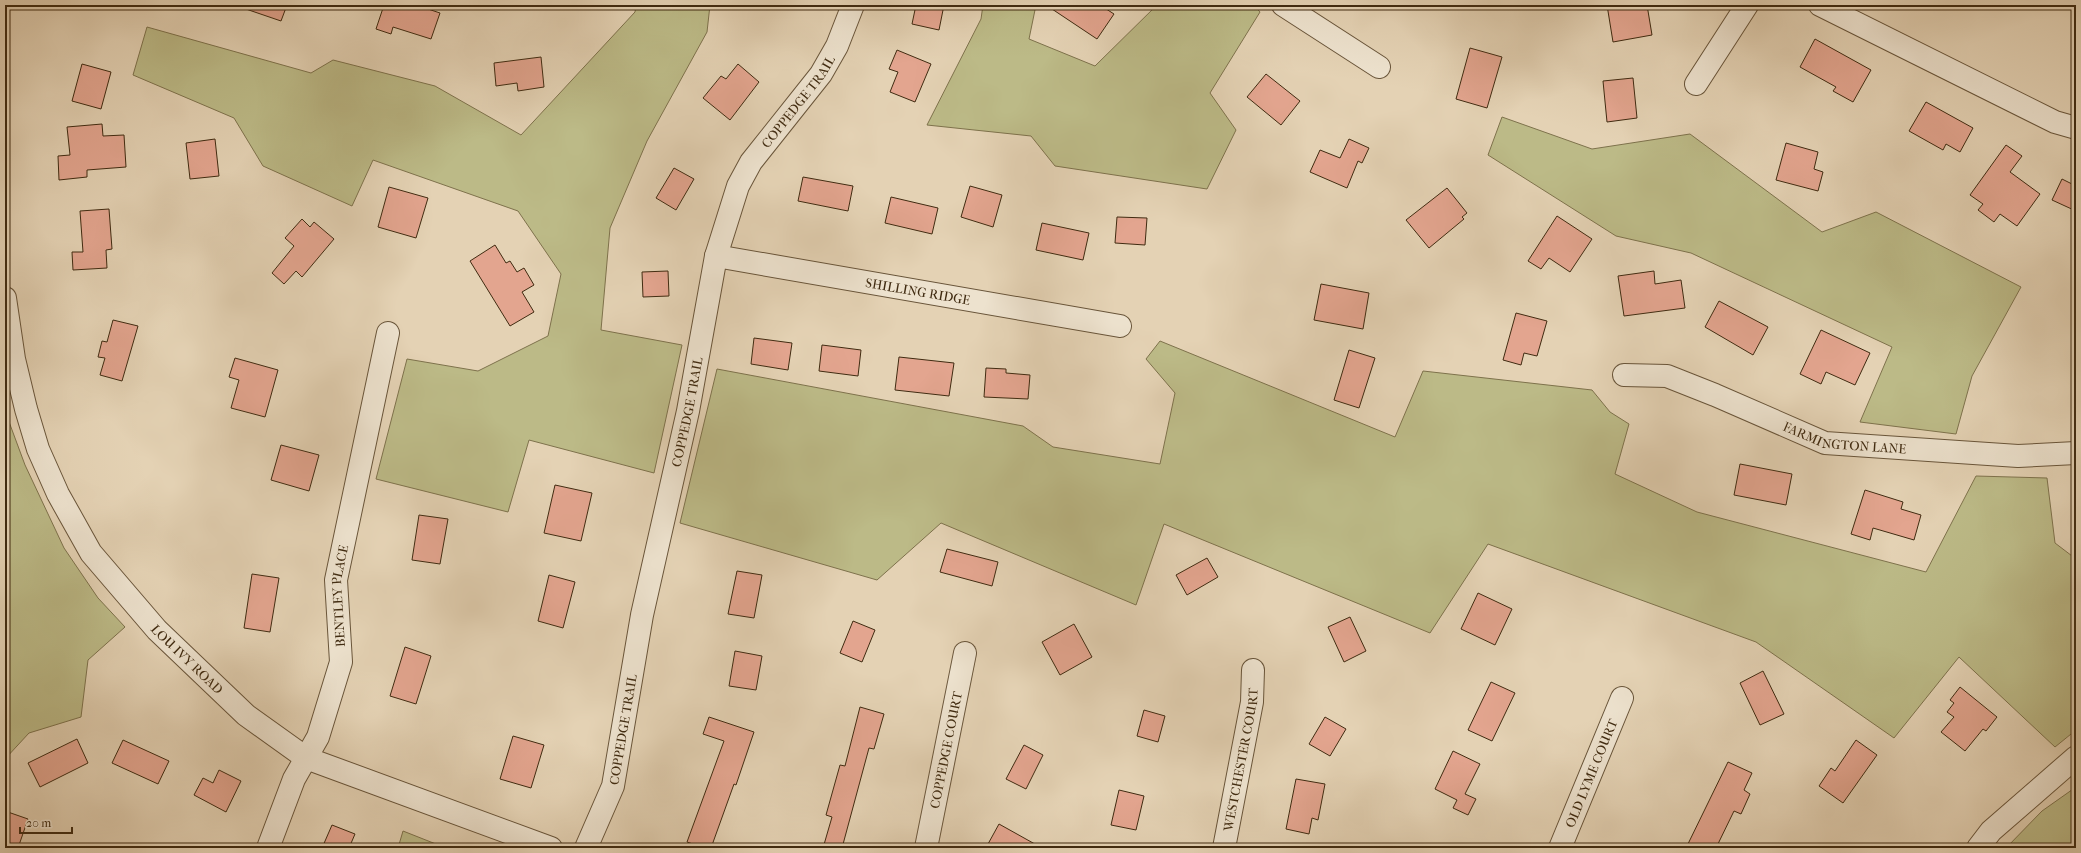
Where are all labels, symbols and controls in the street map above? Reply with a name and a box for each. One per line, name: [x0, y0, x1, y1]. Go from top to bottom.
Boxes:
street label: COPPEDGE TRAIL: [758, 53, 838, 151]
street label: SHILLING RIDGE: [864, 275, 972, 308]
street label: COPPEDGE TRAIL: [669, 356, 706, 469]
street label: FARMINGTON LANE: [1781, 419, 1907, 456]
street label: BENTLEY PLACE: [329, 543, 351, 648]
street label: LOU IVY ROAD: [148, 622, 226, 697]
street label: COPPEDGE TRAIL: [606, 673, 640, 786]
street label: WESTCHESTER COURT: [1220, 687, 1260, 834]
street label: COPPEDGE COURT: [927, 690, 965, 810]
street label: OLD LYME COURT: [1562, 716, 1621, 830]
scale bar: [20, 809, 72, 835]
text: 20 m: [26, 816, 51, 830]

